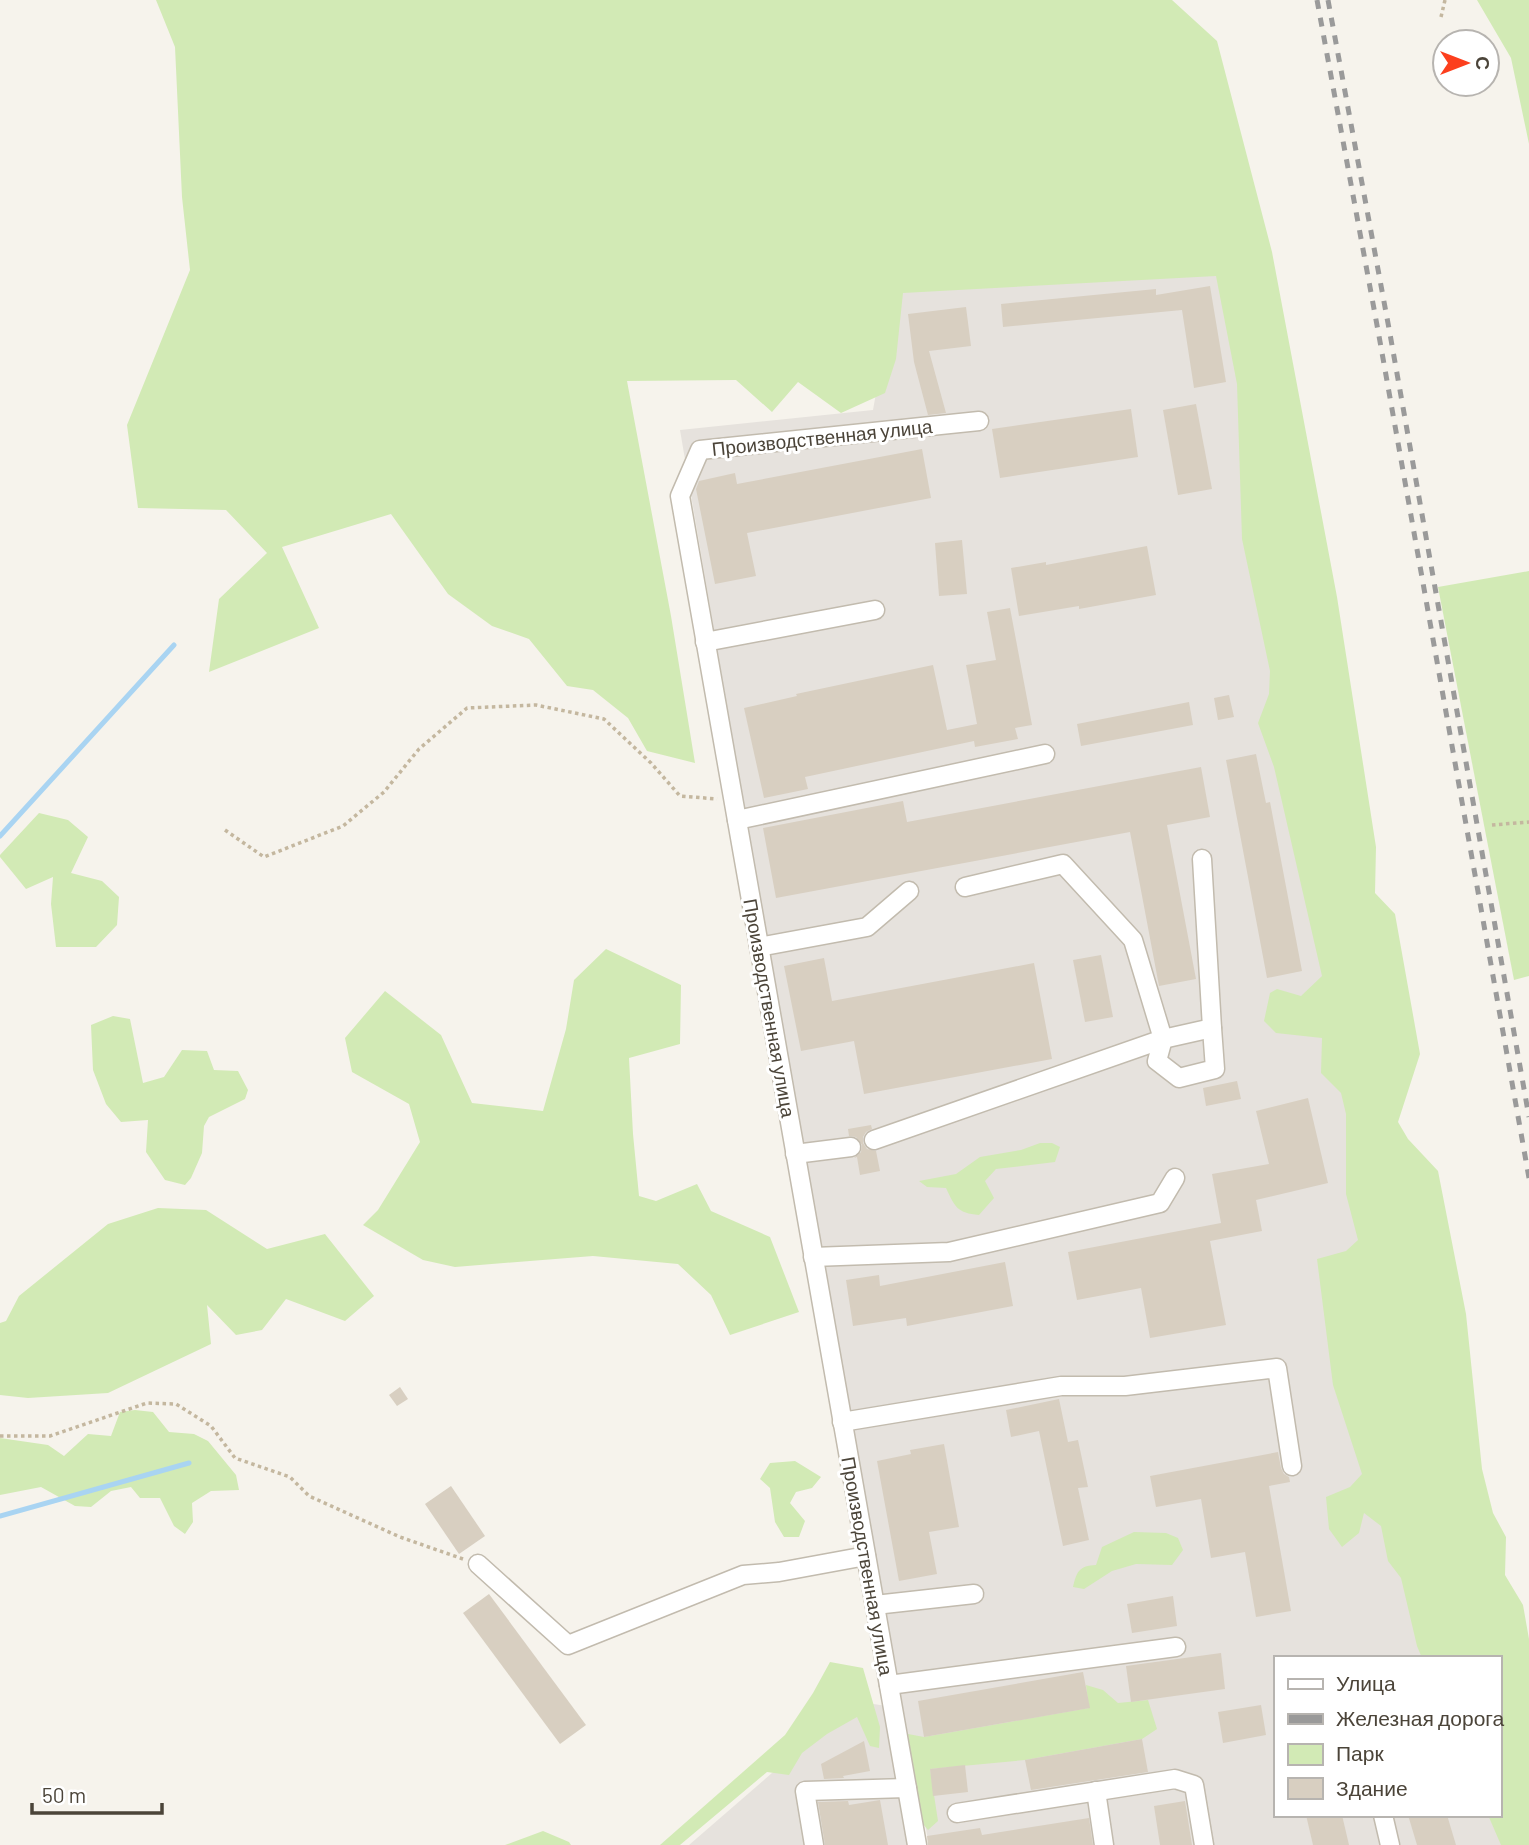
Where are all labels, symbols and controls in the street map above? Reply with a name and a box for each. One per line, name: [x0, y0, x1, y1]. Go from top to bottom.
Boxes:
north arrow: [1431, 28, 1501, 98]
text: С: [1472, 56, 1495, 70]
street label: Производственная улица: [711, 414, 934, 460]
street label: Производственная улица: [739, 897, 801, 1120]
street label: Производственная улица: [837, 1455, 899, 1678]
legend: [1274, 1656, 1501, 1817]
text: Улица: [1336, 1670, 1396, 1695]
text: Железная дорога: [1336, 1705, 1505, 1730]
text: Парк: [1336, 1740, 1384, 1765]
scale bar: [32, 1772, 161, 1816]
text: Здание: [1336, 1775, 1408, 1800]
text: 50 m: [42, 1782, 86, 1807]

